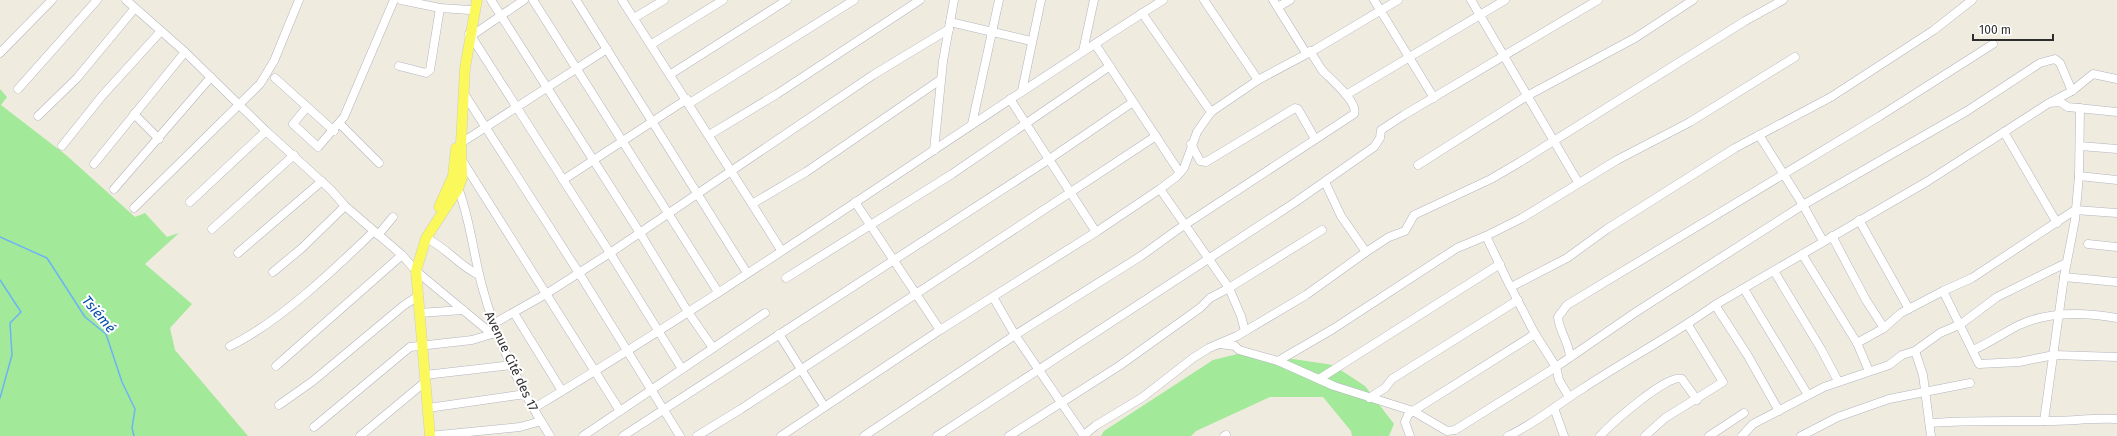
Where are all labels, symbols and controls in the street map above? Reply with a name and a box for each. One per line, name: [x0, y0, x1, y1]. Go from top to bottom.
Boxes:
scale bar: [1973, 16, 2053, 42]
text: 100 m: [1979, 23, 2011, 37]
water label: Tsiémé: [78, 292, 119, 336]
street label: Avenue Cité des 17: [482, 309, 541, 414]

